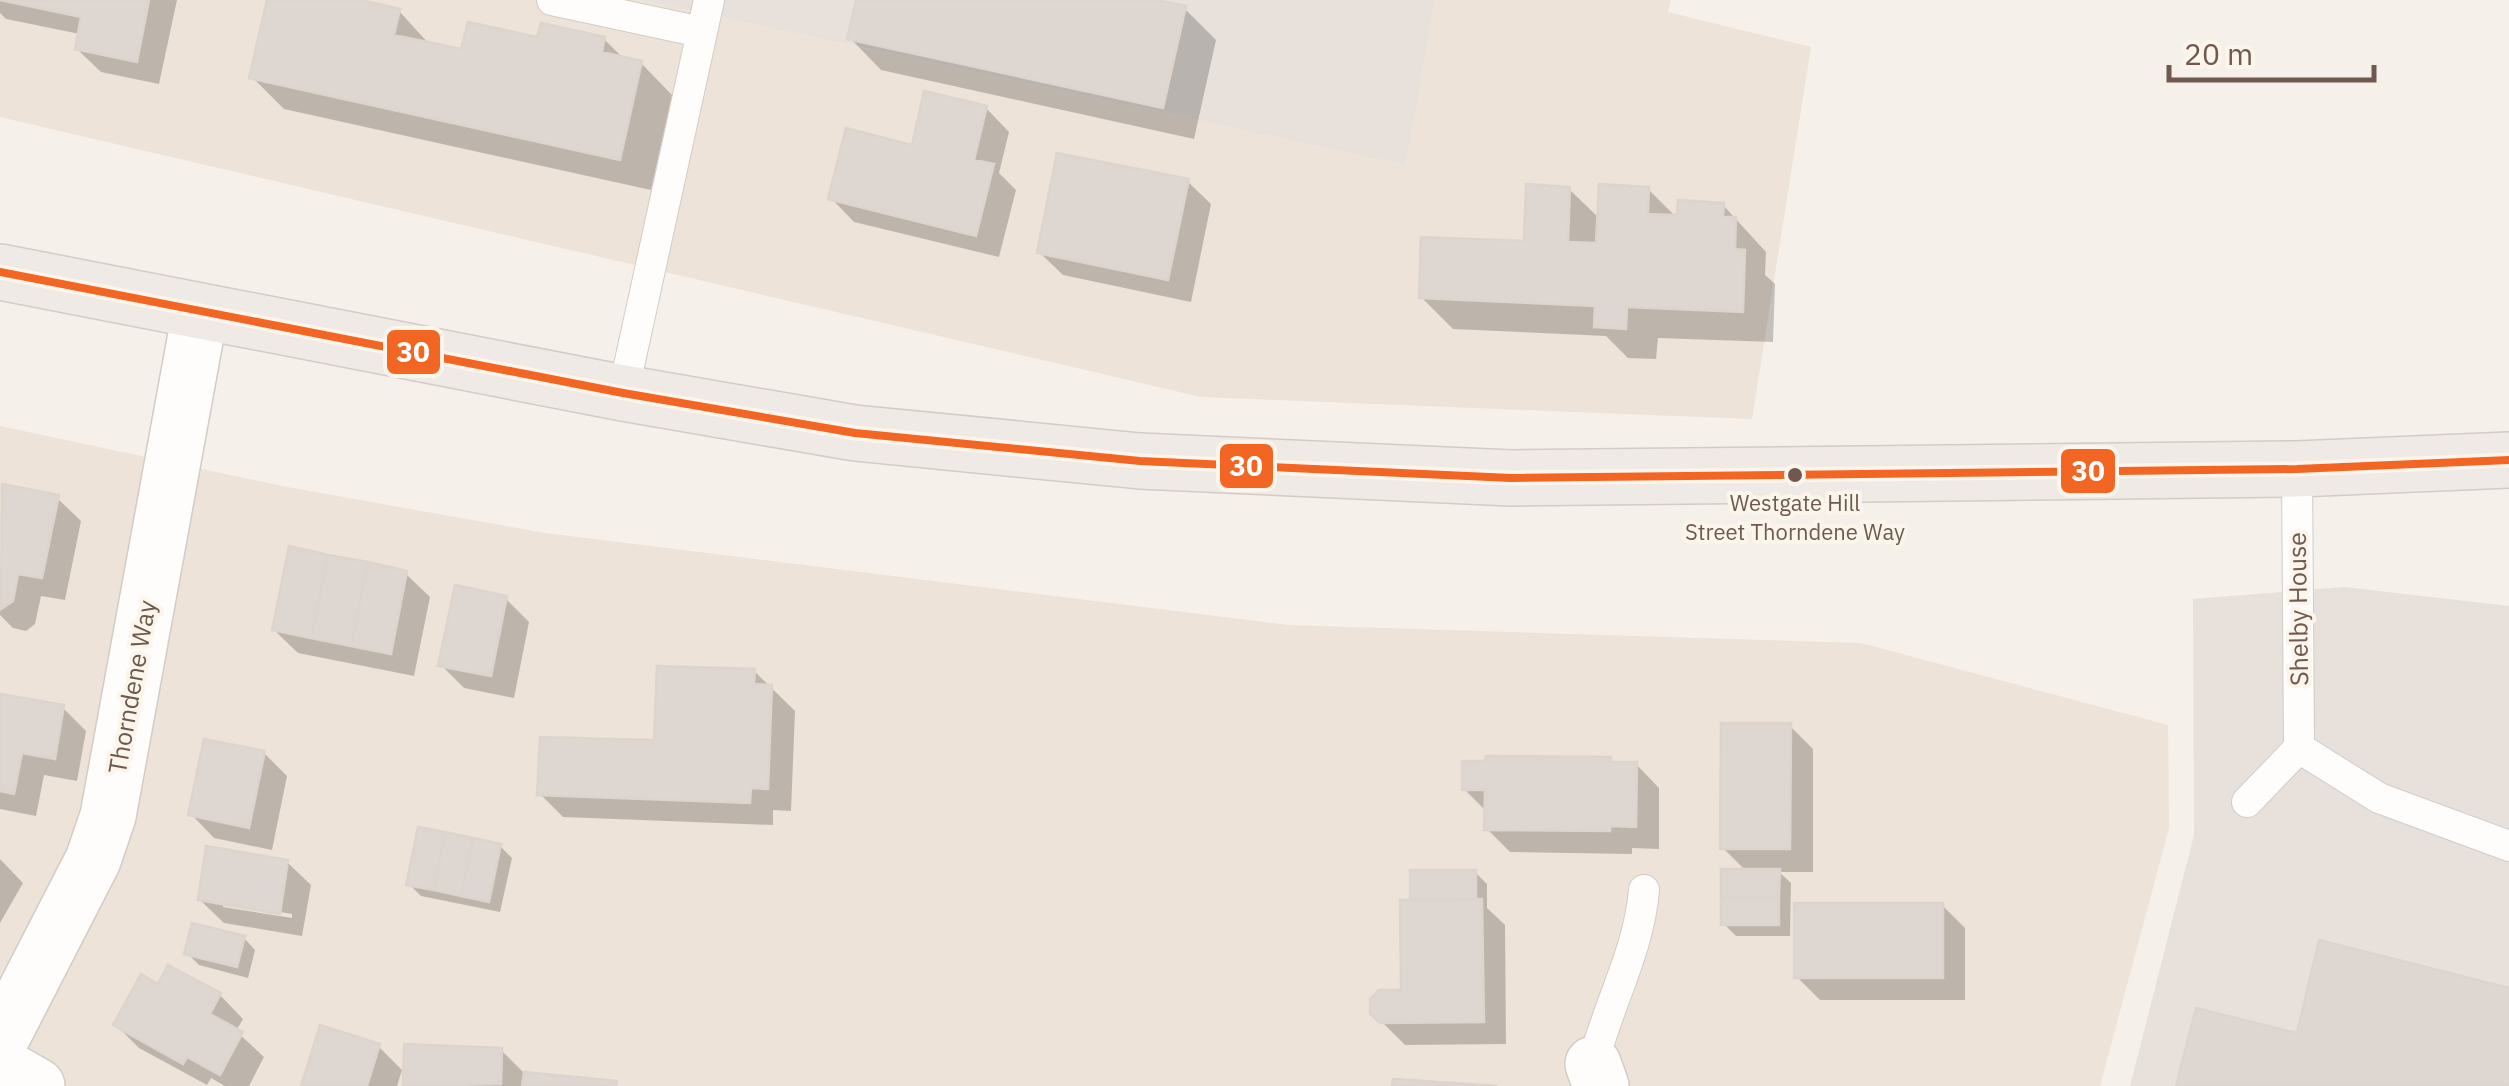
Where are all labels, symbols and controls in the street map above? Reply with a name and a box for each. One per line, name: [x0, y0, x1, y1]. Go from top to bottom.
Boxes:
scale bar: [2169, 20, 2374, 82]
text: 20 m: [2184, 34, 2253, 73]
line badge: 30: [385, 328, 442, 376]
text: 30: [396, 333, 430, 370]
line badge: 30: [1218, 442, 1275, 490]
text: 30: [1229, 447, 1263, 484]
line badge: 30: [2059, 447, 2117, 495]
text: 30: [2071, 452, 2105, 489]
marker: Westgate Hill Street Thorndene Way: [1785, 465, 1805, 485]
place label: Westgate Hill Street Thorndene Way: [1685, 488, 1905, 546]
street label: Shelby House: [2280, 532, 2315, 686]
street label: Thorndene Way: [100, 597, 163, 776]

